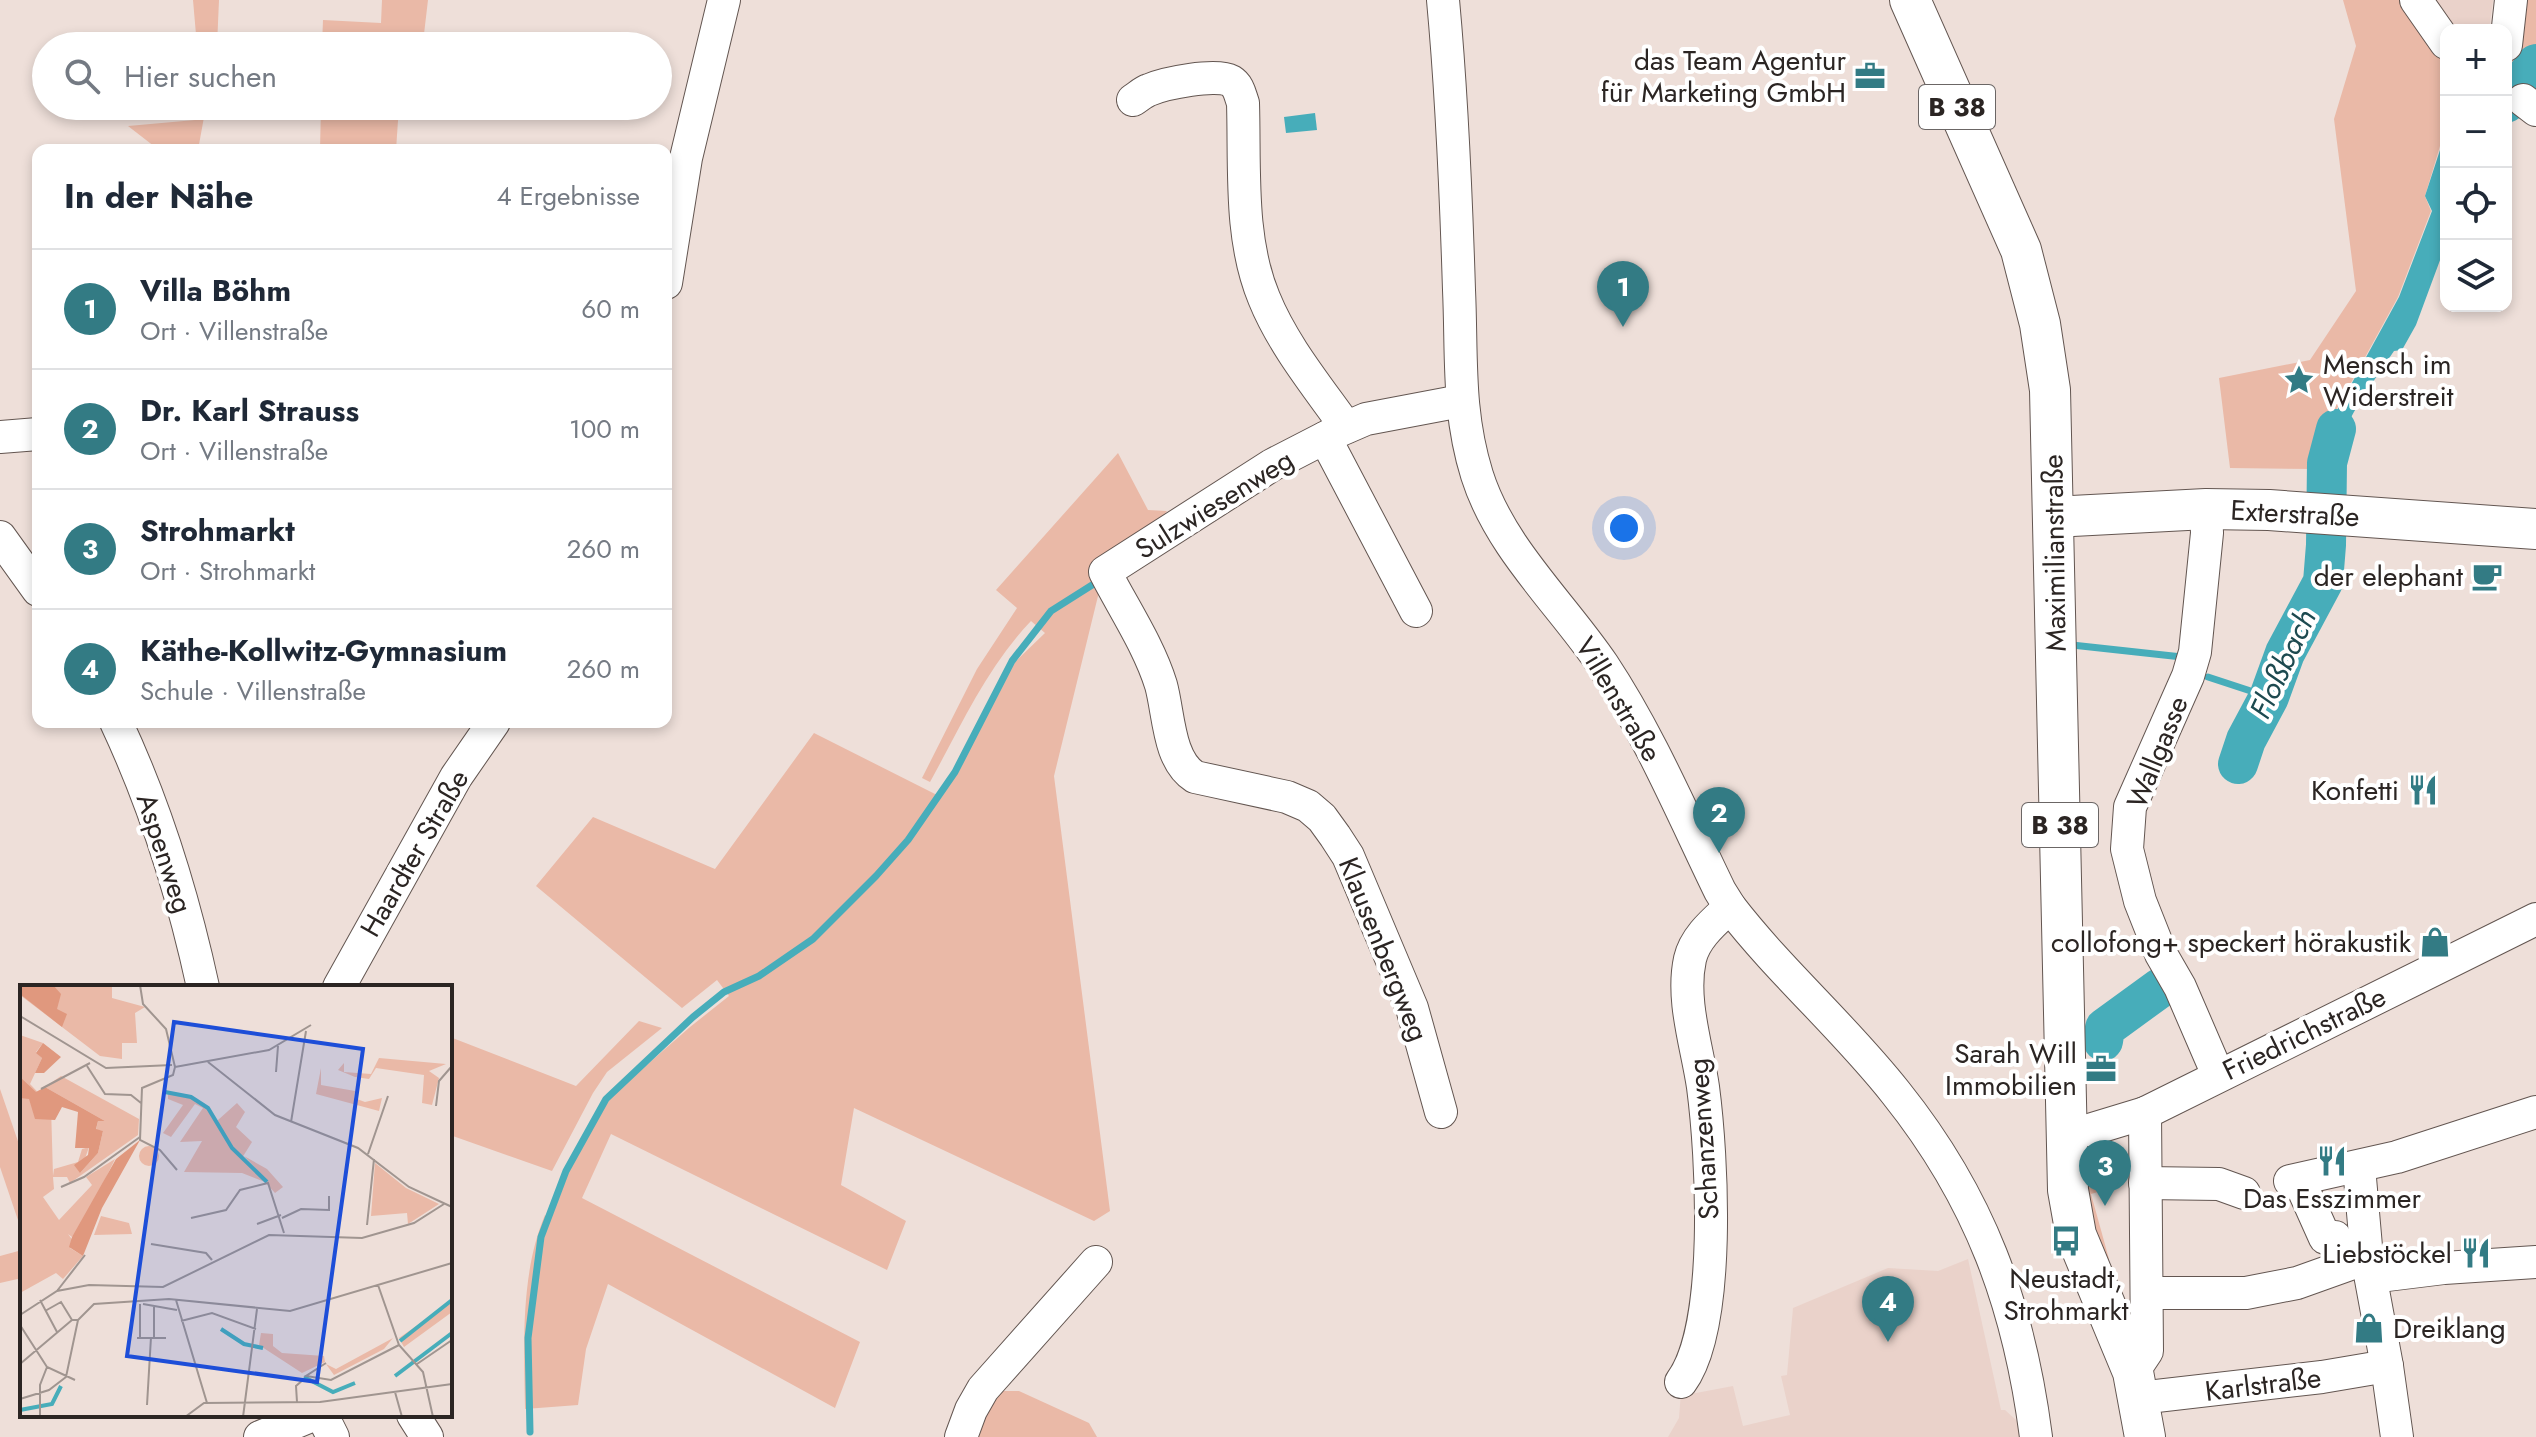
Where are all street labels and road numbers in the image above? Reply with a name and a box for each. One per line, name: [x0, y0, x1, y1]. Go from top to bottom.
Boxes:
road number: B 38: [1919, 85, 1995, 129]
street label: Sulzwiesenweg: [1127, 439, 1301, 569]
street label: Maximilianstraße: [2032, 454, 2077, 652]
street label: Exterstraße: [2229, 490, 2361, 537]
street label: Villenstraße: [1565, 629, 1672, 769]
street label: Wallgasse: [2116, 690, 2199, 814]
street label: Haardter Straße: [350, 762, 479, 944]
street label: Aspenweg: [126, 788, 203, 918]
road number: B 38: [2022, 803, 2098, 847]
street label: Klausenbergweg: [1328, 851, 1439, 1047]
street label: Friedrichstraße: [2216, 976, 2393, 1091]
street label: Schanzenweg: [1677, 1057, 1730, 1221]
street label: Karlstraße: [2203, 1357, 2323, 1412]

